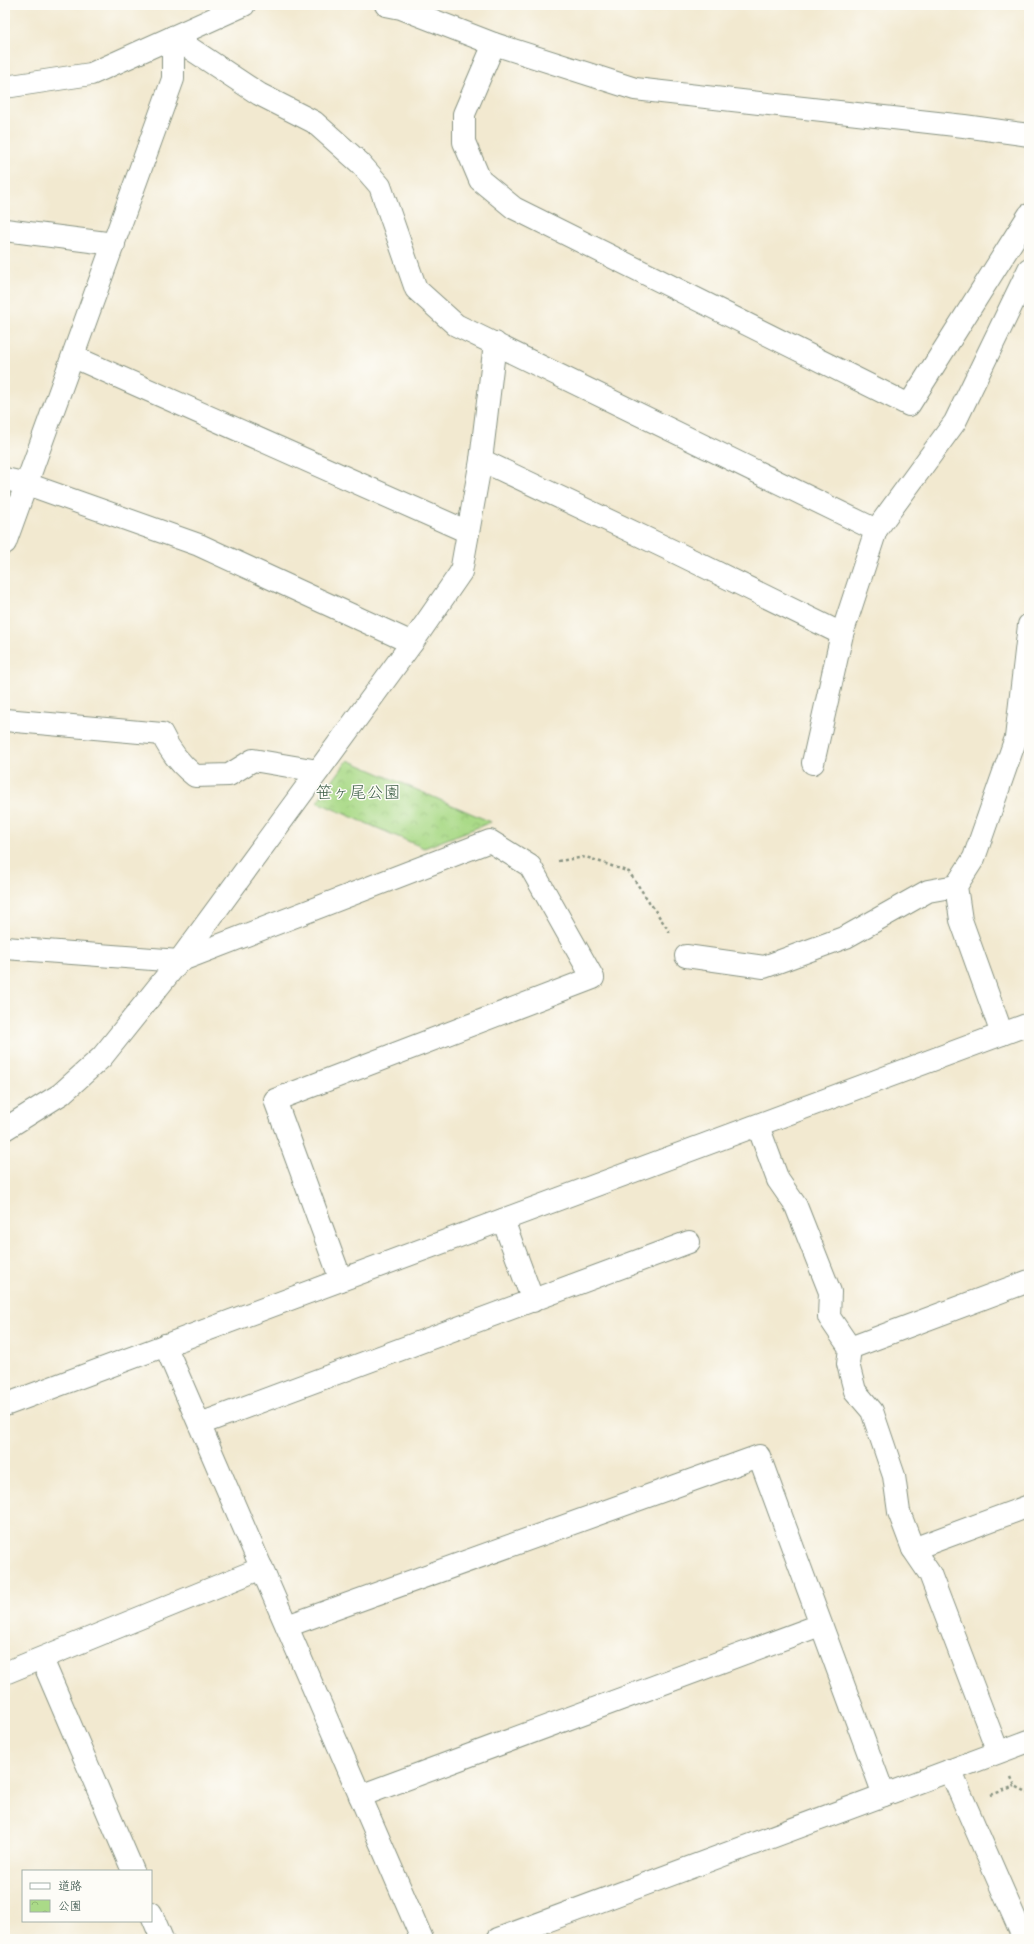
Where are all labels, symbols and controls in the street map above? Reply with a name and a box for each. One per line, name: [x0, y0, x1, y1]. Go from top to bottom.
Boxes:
park label: 笹ヶ尾公園: [316, 782, 401, 802]
legend: [22, 1870, 152, 1922]
text: 道路: [58, 1879, 82, 1893]
text: 公園: [58, 1899, 82, 1913]

